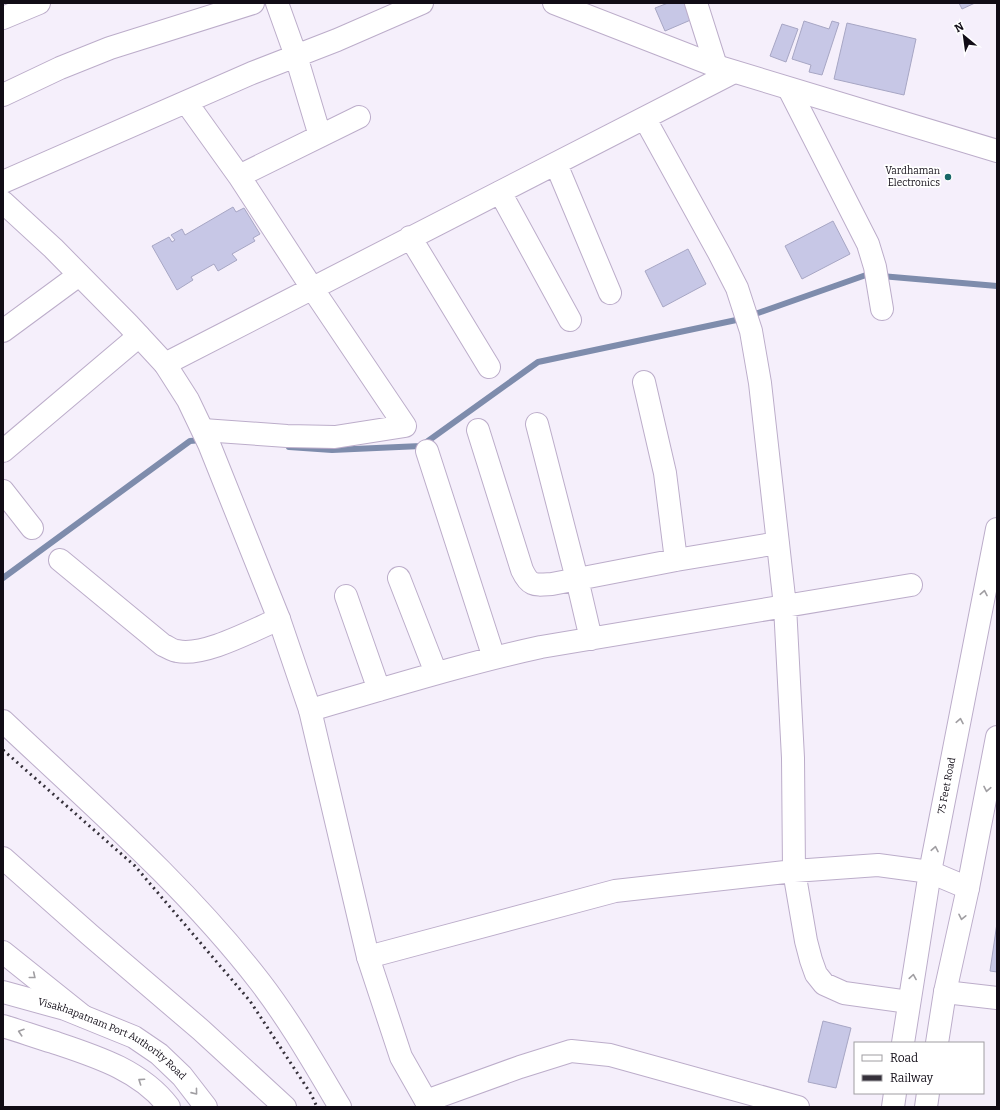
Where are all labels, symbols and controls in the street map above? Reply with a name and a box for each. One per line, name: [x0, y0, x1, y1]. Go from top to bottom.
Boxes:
north arrow: [944, 16, 984, 56]
text: N: [953, 20, 967, 35]
place label: Vardhaman Electronics: [885, 165, 941, 189]
marker: Vardhaman Electronics: [943, 172, 953, 182]
one-way arrow: [980, 590, 988, 597]
one-way arrow: [955, 718, 963, 724]
street label: 75 Feet Road: [935, 756, 958, 815]
one-way arrow: [983, 786, 992, 792]
one-way arrow: [930, 845, 938, 852]
one-way arrow: [959, 913, 967, 920]
one-way arrow: [29, 971, 36, 978]
one-way arrow: [908, 974, 917, 980]
street label: Visakhapatnam Port Authority Road: [37, 996, 188, 1082]
one-way arrow: [17, 1028, 24, 1037]
legend: [854, 1042, 984, 1094]
text: Road: [890, 1051, 918, 1065]
text: Railway: [890, 1071, 934, 1085]
one-way arrow: [138, 1079, 145, 1086]
one-way arrow: [190, 1087, 197, 1094]

